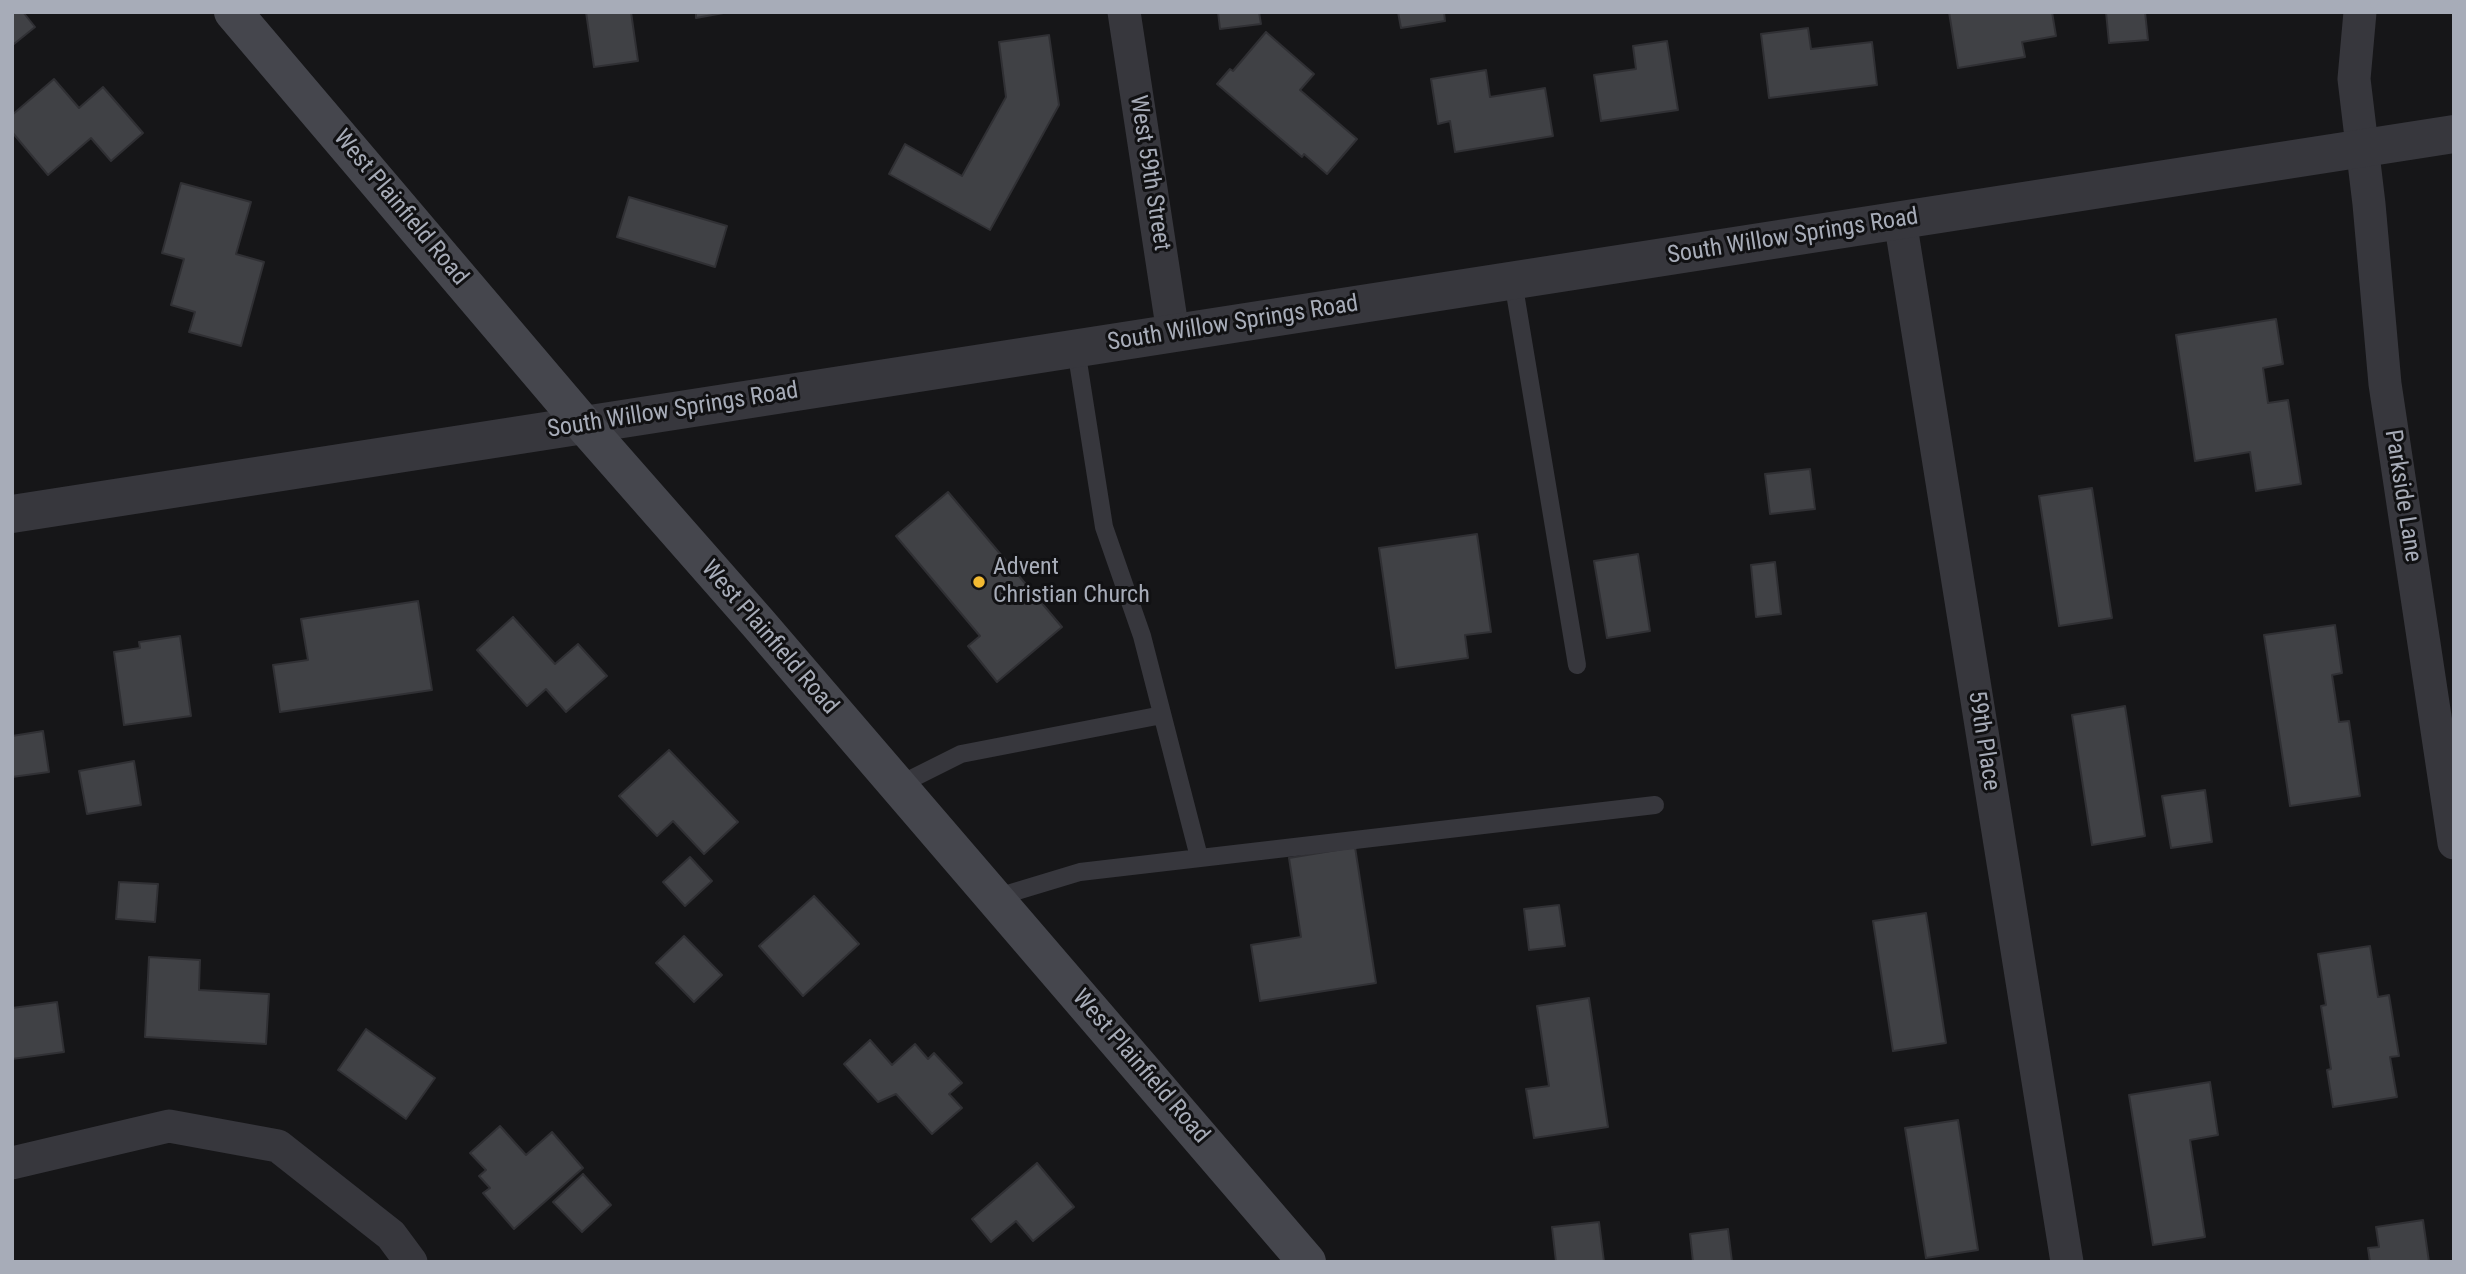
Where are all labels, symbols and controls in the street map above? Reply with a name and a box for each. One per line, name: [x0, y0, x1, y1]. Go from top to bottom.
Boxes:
street label: West 59th Street: [1123, 93, 1175, 253]
street label: West Plainfield Road: [327, 124, 473, 292]
street label: South Willow Springs Road: [1666, 203, 1920, 271]
street label: South Willow Springs Road: [1106, 290, 1360, 358]
street label: South Willow Springs Road: [546, 377, 800, 445]
street label: Parkside Lane: [2377, 428, 2427, 564]
place label: Advent Christian Church: [993, 554, 1150, 610]
street label: West Plainfield Road: [694, 555, 844, 721]
marker: Advent Christian Church: [971, 574, 987, 590]
street label: 59th Place: [1961, 689, 2005, 793]
street label: West Plainfield Road: [1065, 984, 1215, 1150]

